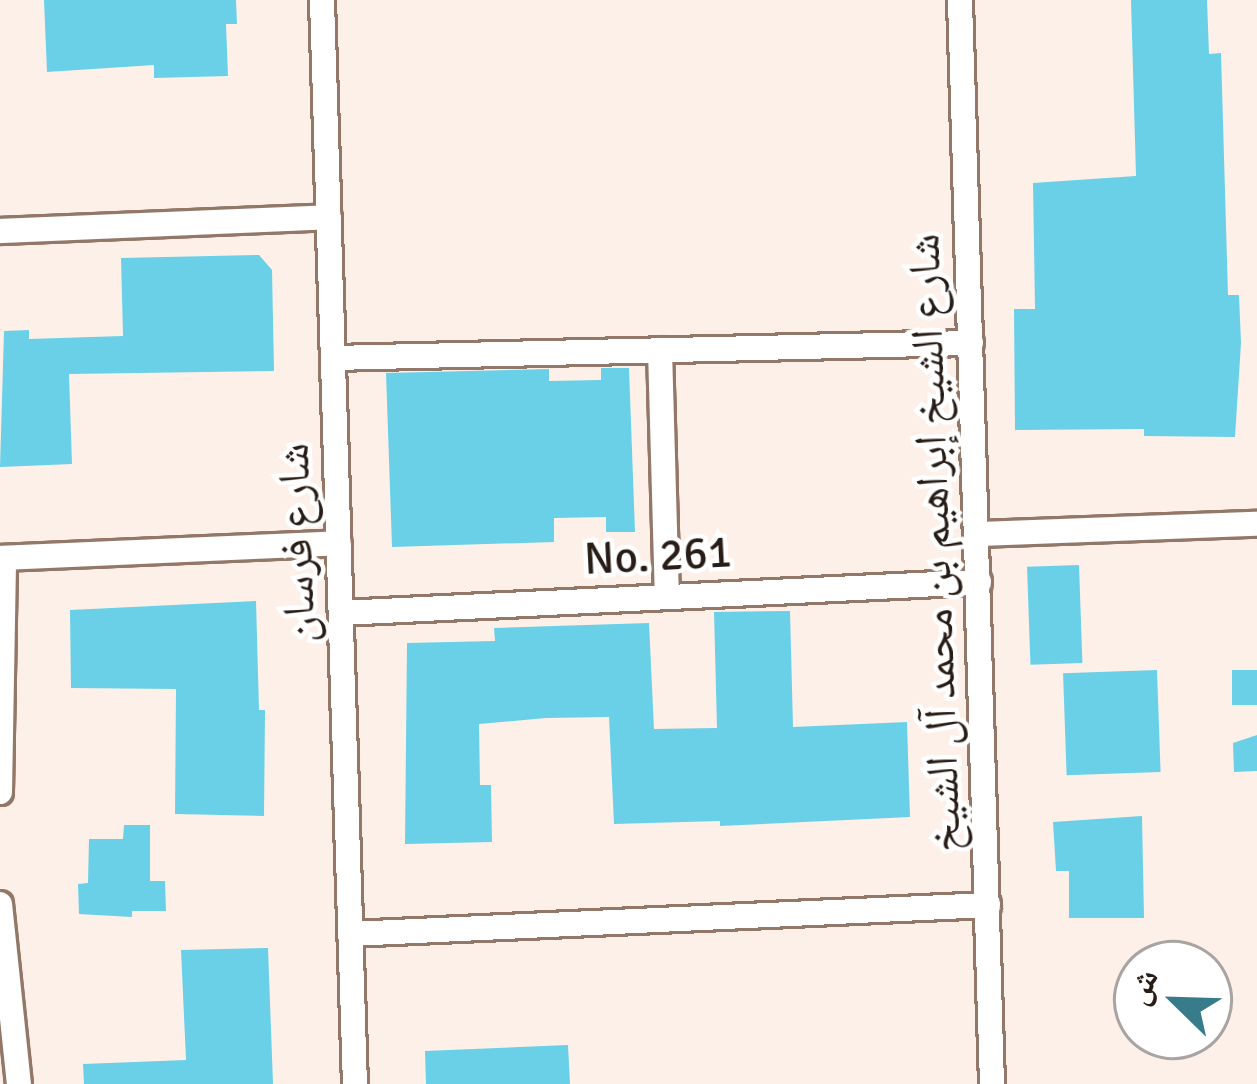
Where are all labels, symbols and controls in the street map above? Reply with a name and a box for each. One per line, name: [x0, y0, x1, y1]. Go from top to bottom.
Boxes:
street label: شارع الشيخ إبراهيم بن محمد آل الشيخ: [897, 233, 973, 853]
street label: شارع فرسان: [267, 442, 327, 644]
street label: No. 261: [583, 525, 733, 587]
north arrow: [1113, 940, 1233, 1060]
text: ش: [1116, 963, 1168, 1011]

